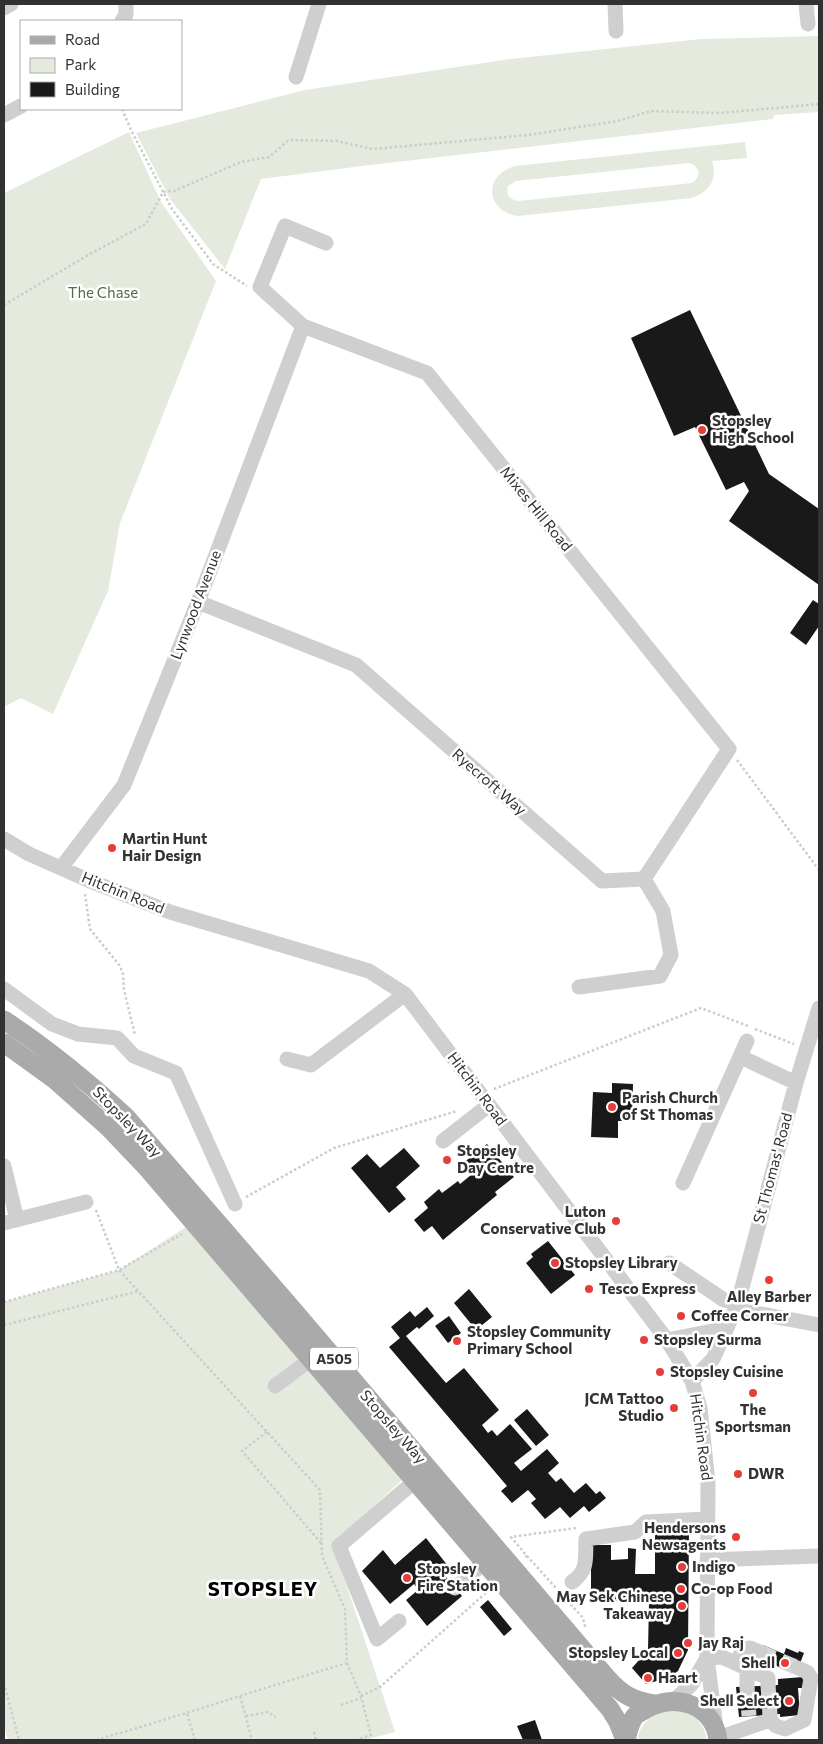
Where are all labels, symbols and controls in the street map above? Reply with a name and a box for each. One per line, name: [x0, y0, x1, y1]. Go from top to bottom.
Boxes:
legend: [20, 20, 182, 110]
text: Road: [65, 30, 100, 48]
text: Park: [65, 55, 96, 73]
text: Building: [65, 80, 120, 98]
park label: The Chase: [68, 283, 138, 301]
place label: Stopsley High School: [712, 411, 794, 446]
marker: Stopsley High School: [696, 424, 708, 436]
street label: Mixes Hill Road: [497, 462, 577, 554]
street label: Lynwood Avenue: [166, 547, 224, 662]
street label: Ryecroft Way: [449, 744, 531, 818]
place label: Martin Hunt Hair Design: [122, 829, 207, 864]
marker: Martin Hunt Hair Design: [106, 842, 118, 854]
street label: Hitchin Road: [79, 867, 167, 917]
street label: Hitchin Road: [444, 1048, 511, 1129]
street label: Stopsley Way: [90, 1082, 166, 1161]
place label: Parish Church of St Thomas: [622, 1088, 718, 1123]
marker: Parish Church of St Thomas: [606, 1101, 618, 1113]
street label: St Thomas' Road: [749, 1111, 795, 1225]
place label: Stopsley Day Centre: [457, 1141, 534, 1176]
marker: Stopsley Day Centre: [441, 1154, 453, 1166]
place label: Luton Conservative Club: [480, 1202, 606, 1237]
marker: Luton Conservative Club: [610, 1215, 622, 1227]
place label: Stopsley Library: [565, 1253, 679, 1271]
marker: Stopsley Library: [549, 1257, 561, 1269]
marker: Alley Barber: [763, 1274, 775, 1286]
place label: Tesco Express: [599, 1279, 696, 1297]
marker: Tesco Express: [583, 1283, 595, 1295]
place label: Alley Barber: [727, 1287, 811, 1305]
place label: Coffee Corner: [691, 1306, 789, 1324]
marker: Coffee Corner: [675, 1310, 687, 1322]
place label: Stopsley Community Primary School: [467, 1322, 612, 1357]
place label: Stopsley Surma: [654, 1330, 762, 1348]
marker: Stopsley Surma: [638, 1334, 650, 1346]
marker: Stopsley Community Primary School: [451, 1335, 463, 1347]
road number: A505: [310, 1348, 358, 1370]
place label: Stopsley Cuisine: [670, 1362, 783, 1380]
marker: Stopsley Cuisine: [654, 1366, 666, 1378]
street label: Stopsley Way: [357, 1386, 431, 1467]
marker: The Sportsman: [747, 1387, 759, 1399]
place label: JCM Tattoo Studio: [585, 1389, 664, 1424]
street label: Hitchin Road: [687, 1392, 717, 1481]
place label: The Sportsman: [715, 1400, 791, 1435]
marker: JCM Tattoo Studio: [668, 1402, 680, 1414]
place label: DWR: [748, 1464, 785, 1482]
marker: DWR: [732, 1468, 744, 1480]
place label: Hendersons Newsagents: [642, 1518, 726, 1553]
marker: Hendersons Newsagents: [730, 1531, 742, 1543]
place label: Indigo: [692, 1557, 735, 1575]
place label: Stopsley Fire Station: [417, 1559, 498, 1594]
marker: Indigo: [676, 1561, 688, 1573]
marker: Stopsley Fire Station: [401, 1572, 413, 1584]
district label: STOPSLEY: [208, 1576, 318, 1600]
place label: Co-op Food: [691, 1579, 773, 1597]
marker: Co-op Food: [675, 1583, 687, 1595]
place label: May Sek Chinese Takeaway: [556, 1587, 673, 1622]
marker: May Sek Chinese Takeaway: [676, 1600, 688, 1612]
place label: Jay Raj: [698, 1633, 744, 1651]
marker: Jay Raj: [682, 1637, 694, 1649]
place label: Stopsley Local: [568, 1643, 668, 1661]
marker: Stopsley Local: [672, 1647, 684, 1659]
place label: Shell: [741, 1653, 775, 1671]
marker: Shell: [779, 1657, 791, 1669]
place label: Haart: [658, 1668, 698, 1686]
marker: Haart: [642, 1672, 654, 1684]
place label: Shell Select: [700, 1691, 779, 1709]
marker: Shell Select: [783, 1695, 795, 1707]

